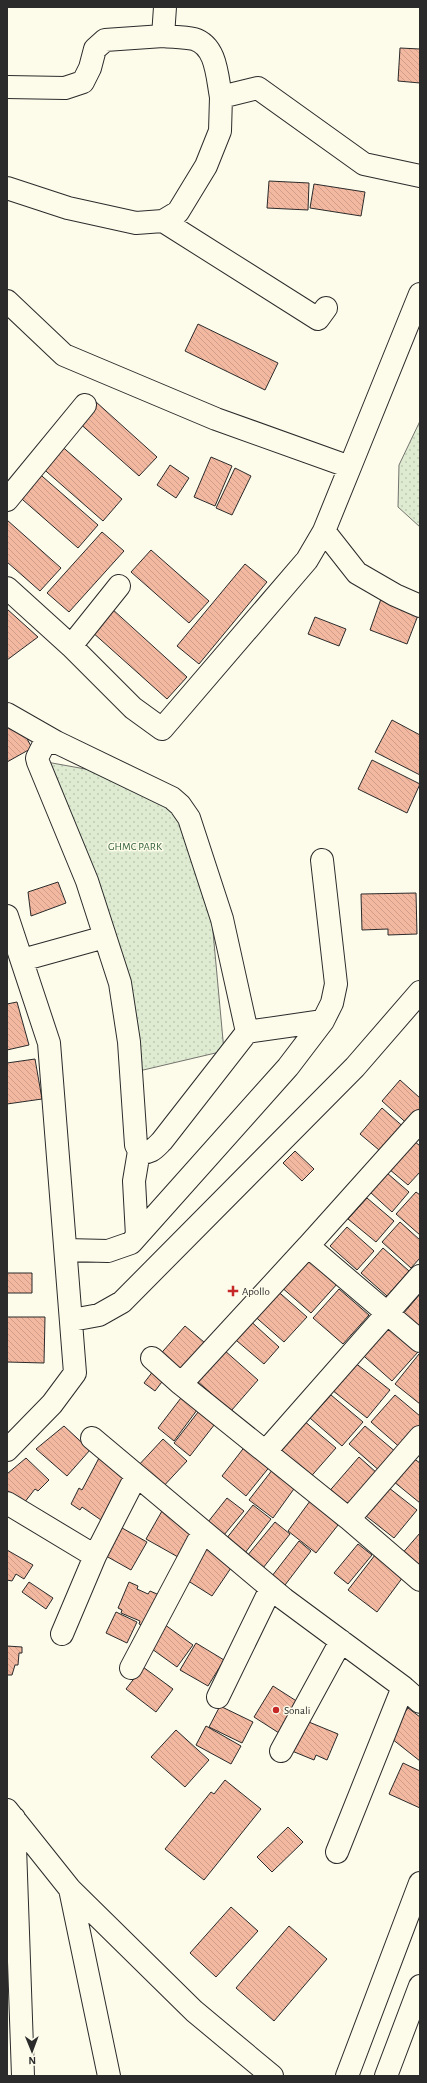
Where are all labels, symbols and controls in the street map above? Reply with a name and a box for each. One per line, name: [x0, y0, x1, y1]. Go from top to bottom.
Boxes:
park label: GHMC PARK: [108, 841, 163, 852]
marker: Apollo: [227, 1285, 239, 1297]
place label: Apollo: [242, 1286, 270, 1297]
marker: Sonali: [271, 1705, 281, 1715]
place label: Sonali: [284, 1705, 310, 1716]
north arrow: [12, 2031, 52, 2071]
text: N: [28, 2055, 36, 2066]

